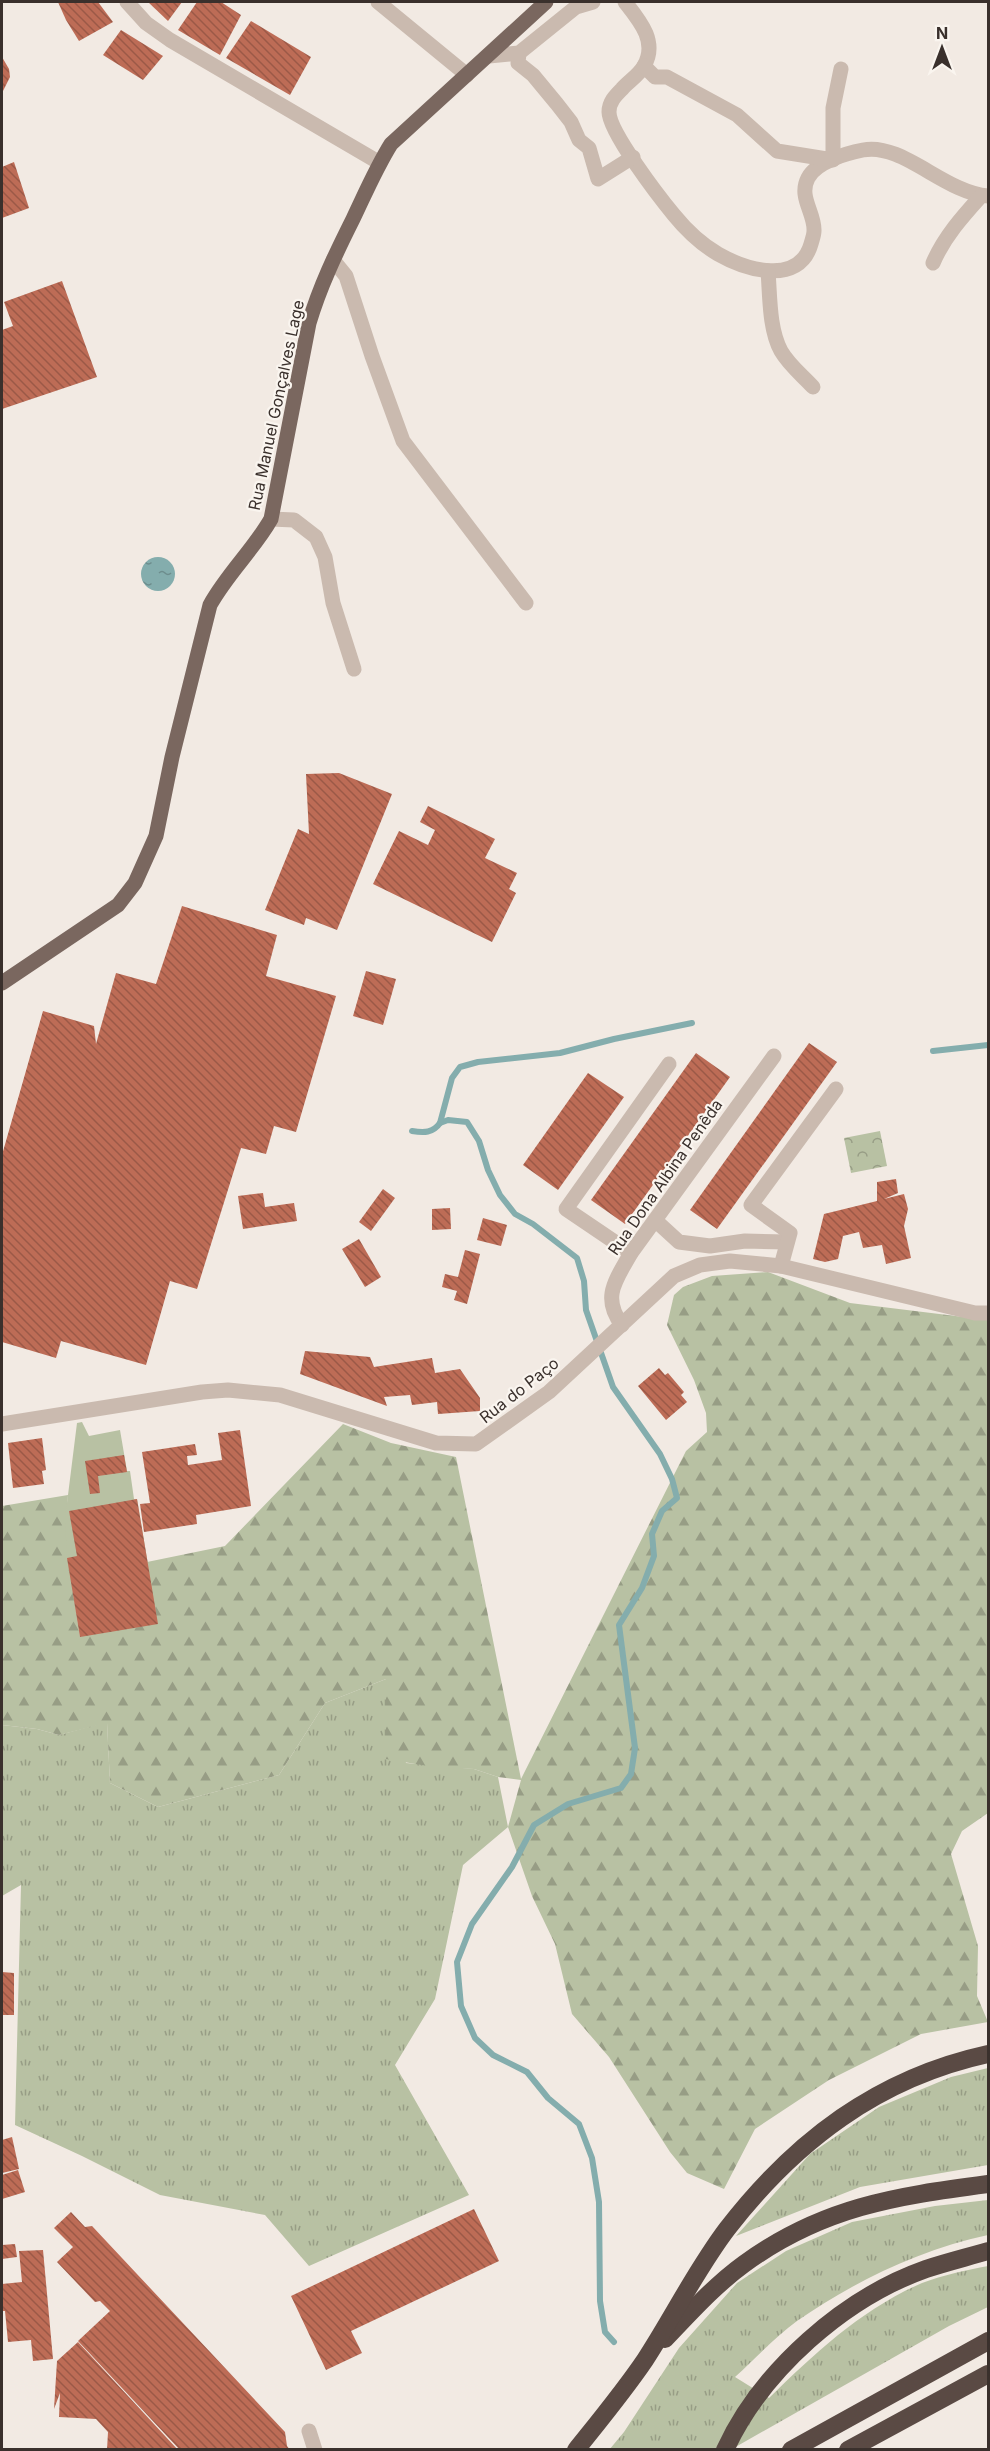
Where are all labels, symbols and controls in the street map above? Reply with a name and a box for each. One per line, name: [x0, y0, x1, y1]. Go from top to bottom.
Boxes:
north arrow: [912, 18, 972, 78]
text: N: [936, 23, 948, 43]
street label: Rua Manuel Gonçalves Lage: [244, 298, 308, 512]
street label: Rua Dona Albina Penêda: [604, 1095, 726, 1259]
street label: Rua do Paço: [475, 1353, 563, 1427]

